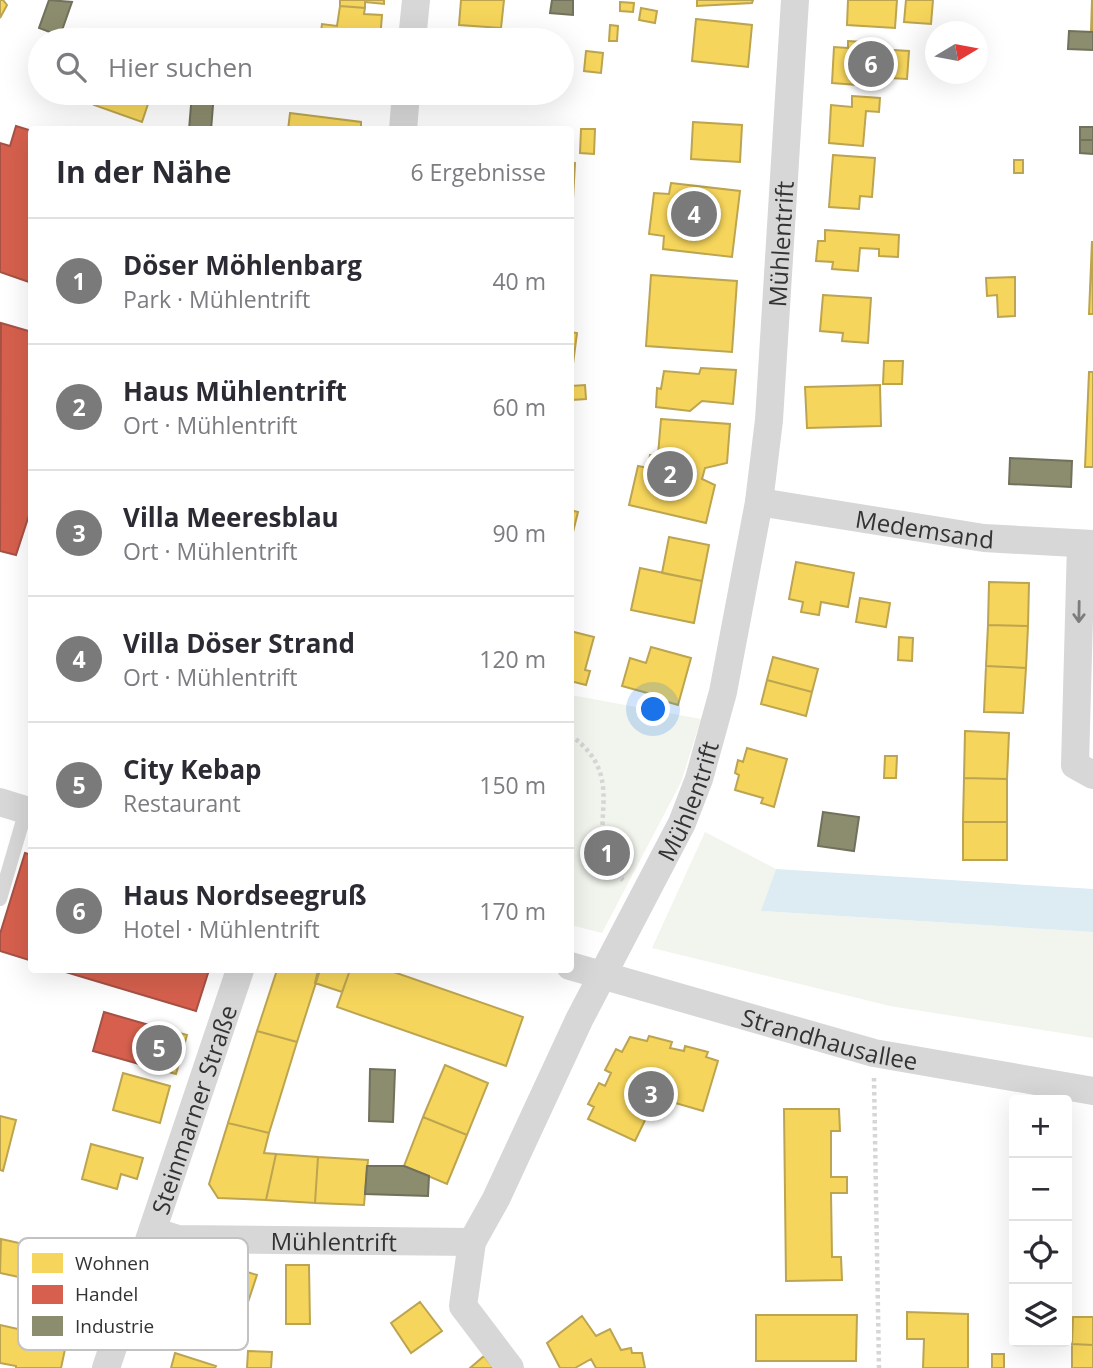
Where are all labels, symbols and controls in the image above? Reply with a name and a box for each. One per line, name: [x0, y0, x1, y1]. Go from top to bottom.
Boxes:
north arrow: [925, 21, 988, 84]
search box: [28, 28, 574, 105]
pin: 6: [848, 38, 894, 90]
icon: search: [52, 48, 90, 86]
text: Hier suchen: [108, 49, 253, 85]
text: In der Nähe: [56, 151, 232, 192]
text: 6 Ergebnisse: [410, 156, 546, 188]
street label: Mühlentrift: [760, 180, 800, 308]
pin: 4: [671, 188, 717, 240]
text: Döser Möhlenbarg: [123, 247, 362, 283]
text: 1: [72, 265, 86, 297]
text: 40 m: [492, 265, 546, 297]
text: Park · Mühlentrift: [123, 283, 310, 315]
text: Haus Mühlentrift: [123, 373, 347, 409]
text: 2: [72, 391, 86, 423]
text: 60 m: [492, 391, 546, 423]
text: Ort · Mühlentrift: [123, 409, 298, 441]
pin: 2: [647, 448, 693, 500]
text: Villa Meeresblau: [123, 499, 339, 535]
street label: Medemsand: [853, 501, 995, 555]
text: 3: [72, 517, 86, 549]
text: 90 m: [492, 517, 546, 549]
text: Ort · Mühlentrift: [123, 535, 298, 567]
one-way arrow: [1072, 600, 1086, 623]
text: Villa Döser Strand: [123, 625, 355, 661]
text: 4: [72, 643, 86, 675]
text: 120 m: [479, 643, 546, 675]
text: Ort · Mühlentrift: [123, 661, 298, 693]
your location: [636, 692, 670, 726]
street label: Mühlentrift: [649, 737, 725, 866]
text: City Kebap: [123, 751, 262, 787]
text: 5: [72, 769, 86, 801]
text: 150 m: [479, 769, 546, 801]
text: Restaurant: [123, 787, 241, 819]
pin: 1: [584, 827, 630, 879]
text: Haus Nordseegruß: [123, 877, 367, 913]
text: 6: [72, 895, 86, 927]
text: 170 m: [479, 895, 546, 927]
text: Hotel · Mühlentrift: [123, 913, 320, 945]
street label: Steinmarner Straße: [143, 1000, 244, 1218]
street label: Strandhausallee: [738, 1000, 920, 1077]
pin: 5: [136, 1022, 182, 1074]
pin: 3: [628, 1068, 674, 1120]
map controls: [1009, 1095, 1072, 1347]
button: +: [1009, 1095, 1072, 1158]
button: −: [1009, 1158, 1072, 1221]
button: locate: [1009, 1221, 1072, 1284]
street label: Mühlentrift: [270, 1223, 397, 1258]
legend: [18, 1238, 248, 1350]
text: Wohnen: [75, 1250, 150, 1276]
text: Handel: [75, 1281, 138, 1307]
button: layers: [1009, 1284, 1072, 1347]
text: Industrie: [75, 1313, 154, 1339]

